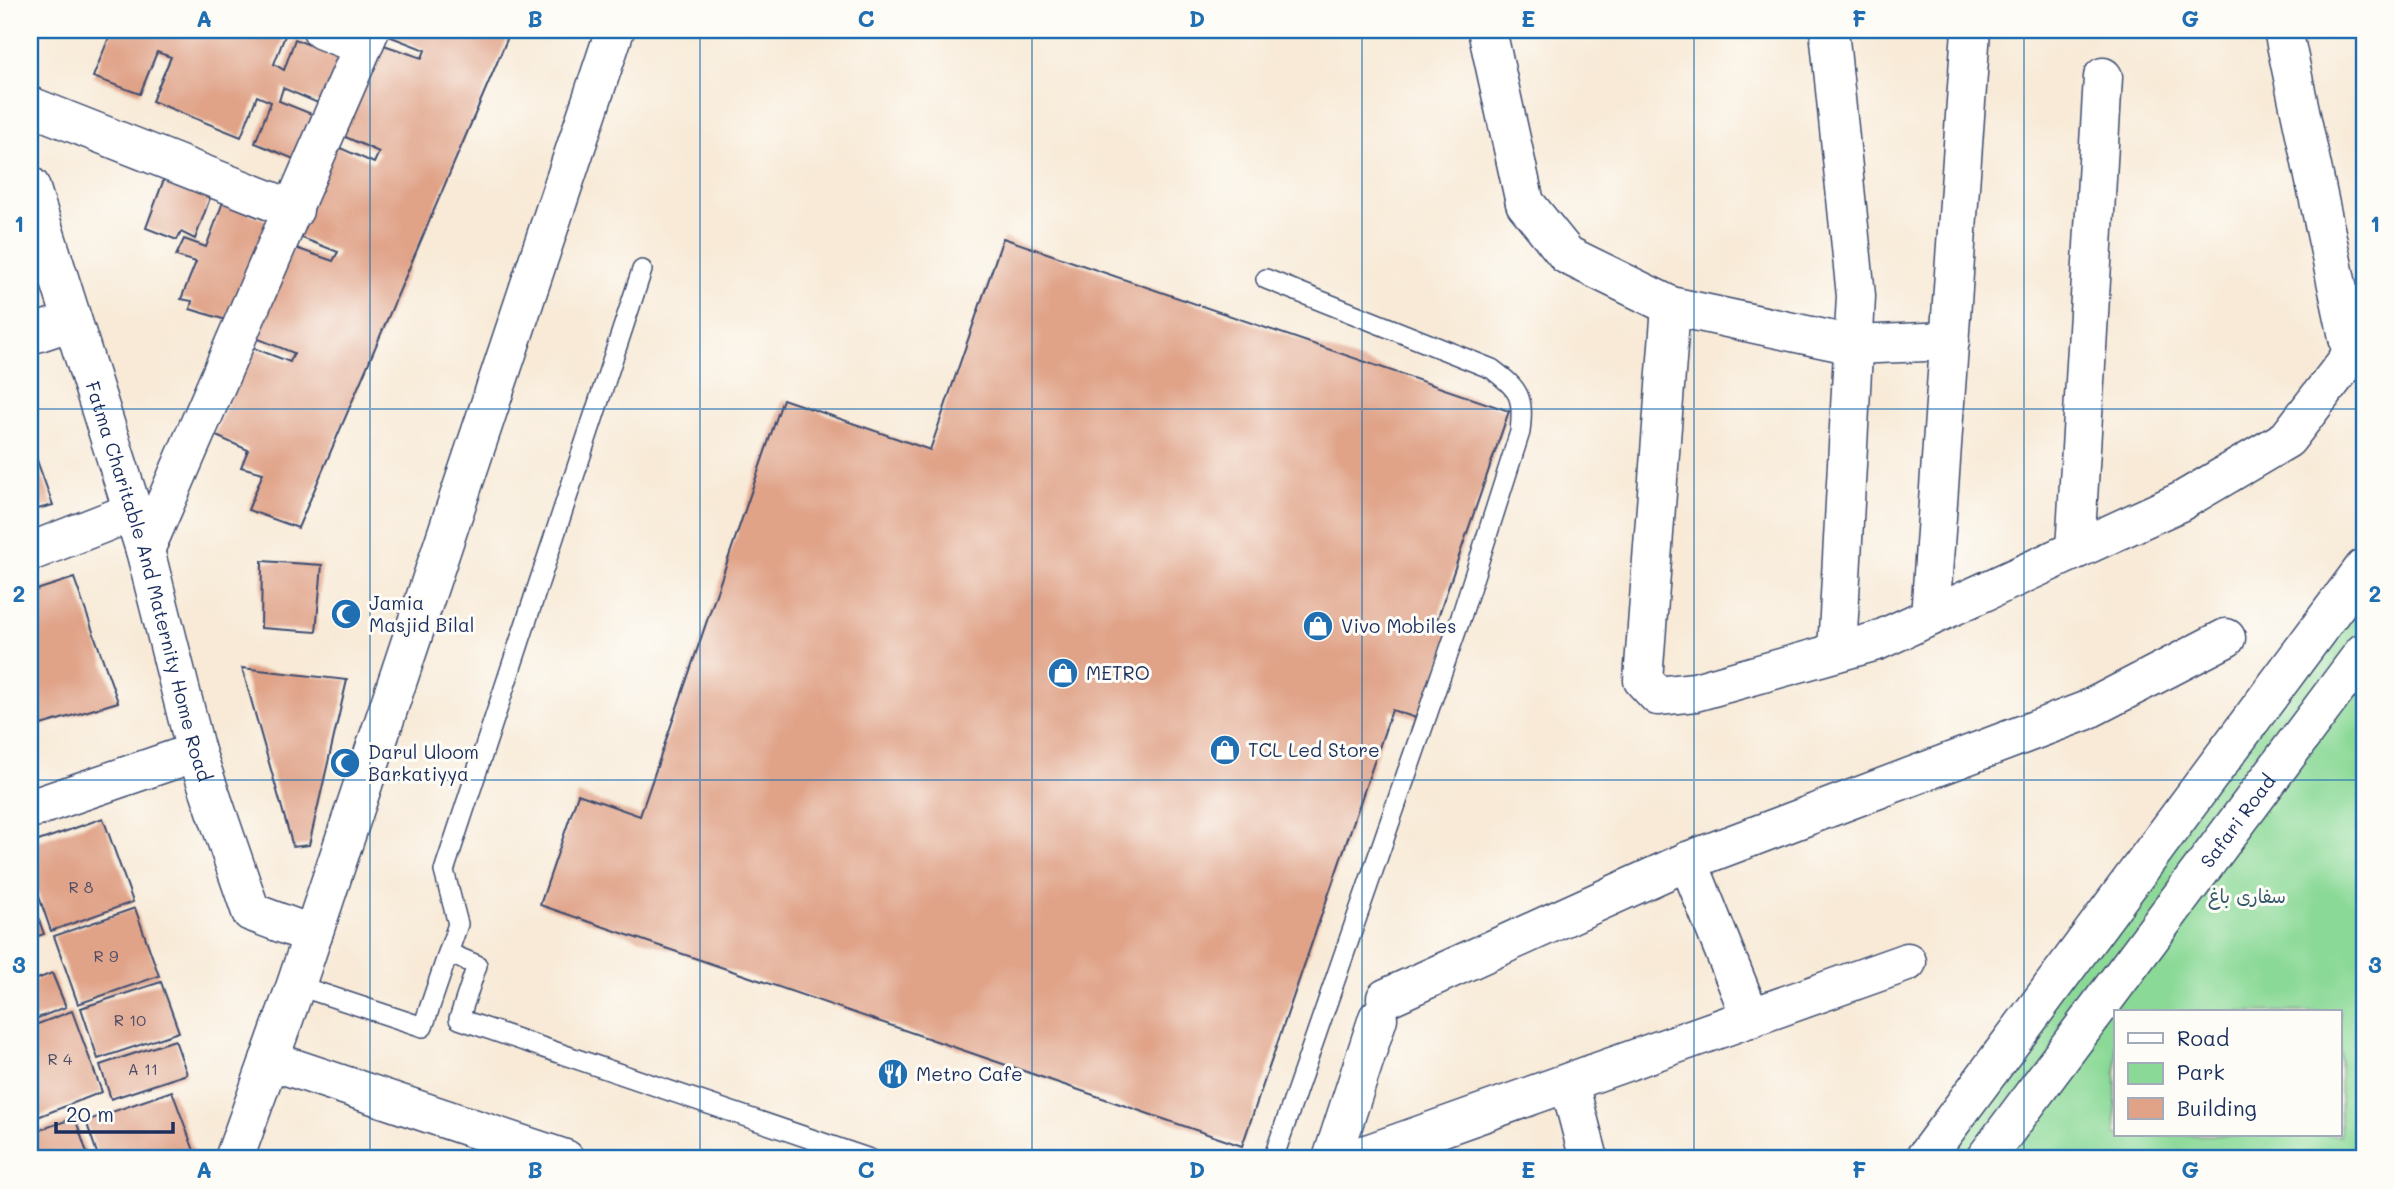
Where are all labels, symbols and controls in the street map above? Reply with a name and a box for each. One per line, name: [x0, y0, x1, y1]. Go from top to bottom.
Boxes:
text: A: [196, 3, 212, 33]
text: B: [527, 3, 543, 33]
text: C: [857, 3, 875, 33]
text: D: [1189, 3, 1205, 33]
text: E: [1521, 3, 1535, 33]
text: F: [1852, 3, 1866, 33]
text: G: [2181, 3, 2199, 33]
text: 1: [14, 208, 24, 238]
text: 1: [2370, 208, 2380, 238]
street label: Fatma Charitable And Maternity Home Road: [80, 378, 218, 785]
text: 2: [13, 578, 25, 608]
text: 2: [2369, 578, 2381, 608]
place label: Jamia Masjid Bilal: [369, 590, 475, 637]
mosque icon: Jamia Masjid Bilal: [329, 597, 363, 631]
shop icon: Vivo Mobiles: [1301, 609, 1335, 643]
place label: Vivo Mobiles: [1341, 613, 1457, 638]
shop icon: METRO: [1046, 656, 1080, 690]
place label: METRO: [1086, 660, 1150, 685]
shop icon: TCL Led Store: [1208, 733, 1242, 767]
place label: TCL Led Store: [1248, 737, 1380, 762]
place label: Darul Uloom Barkatiyya: [368, 739, 479, 786]
mosque icon: Darul Uloom Barkatiyya: [328, 746, 362, 780]
street label: Safari Road: [2194, 769, 2280, 872]
house number: R 8: [68, 876, 94, 897]
park label: سفاری باغ: [2208, 883, 2286, 910]
house number: R 9: [94, 945, 118, 966]
text: 3: [12, 949, 26, 979]
text: 3: [2368, 949, 2382, 979]
house number: R 10: [114, 1009, 146, 1030]
legend: [2114, 1010, 2342, 1136]
text: Road: [2177, 1024, 2229, 1051]
house number: R 4: [48, 1048, 73, 1069]
restaurant icon: Metro Cafe: [876, 1057, 910, 1091]
house number: A 11: [128, 1058, 158, 1079]
text: Park: [2177, 1058, 2225, 1085]
place label: Metro Cafe: [916, 1061, 1023, 1086]
scale bar: [56, 1091, 173, 1135]
text: Building: [2177, 1094, 2257, 1121]
text: 20 m: [66, 1100, 114, 1127]
text: A: [196, 1154, 212, 1184]
text: B: [527, 1154, 543, 1184]
text: C: [857, 1154, 875, 1184]
text: D: [1189, 1154, 1205, 1184]
text: E: [1521, 1154, 1535, 1184]
text: F: [1852, 1154, 1866, 1184]
text: G: [2181, 1154, 2199, 1184]

